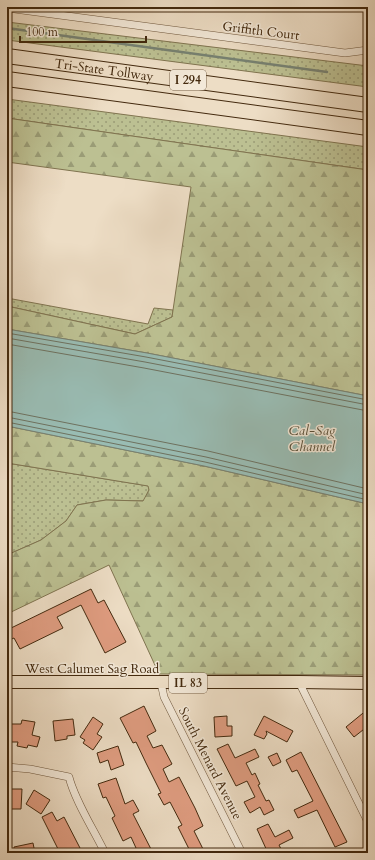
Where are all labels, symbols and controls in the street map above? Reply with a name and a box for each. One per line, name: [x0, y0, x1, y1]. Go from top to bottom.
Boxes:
street label: Griffith Court: [221, 17, 300, 45]
scale bar: [20, 18, 146, 44]
text: 100 m: [26, 24, 59, 40]
street label: Tri-State Tollway: [53, 55, 155, 86]
road number: I 294: [170, 70, 206, 90]
water label: Cal-Sag Channel: [289, 421, 336, 456]
street label: West Calumet Sag Road: [24, 660, 159, 678]
road number: IL 83: [169, 673, 207, 693]
street label: South Menard Avenue: [174, 704, 246, 823]

